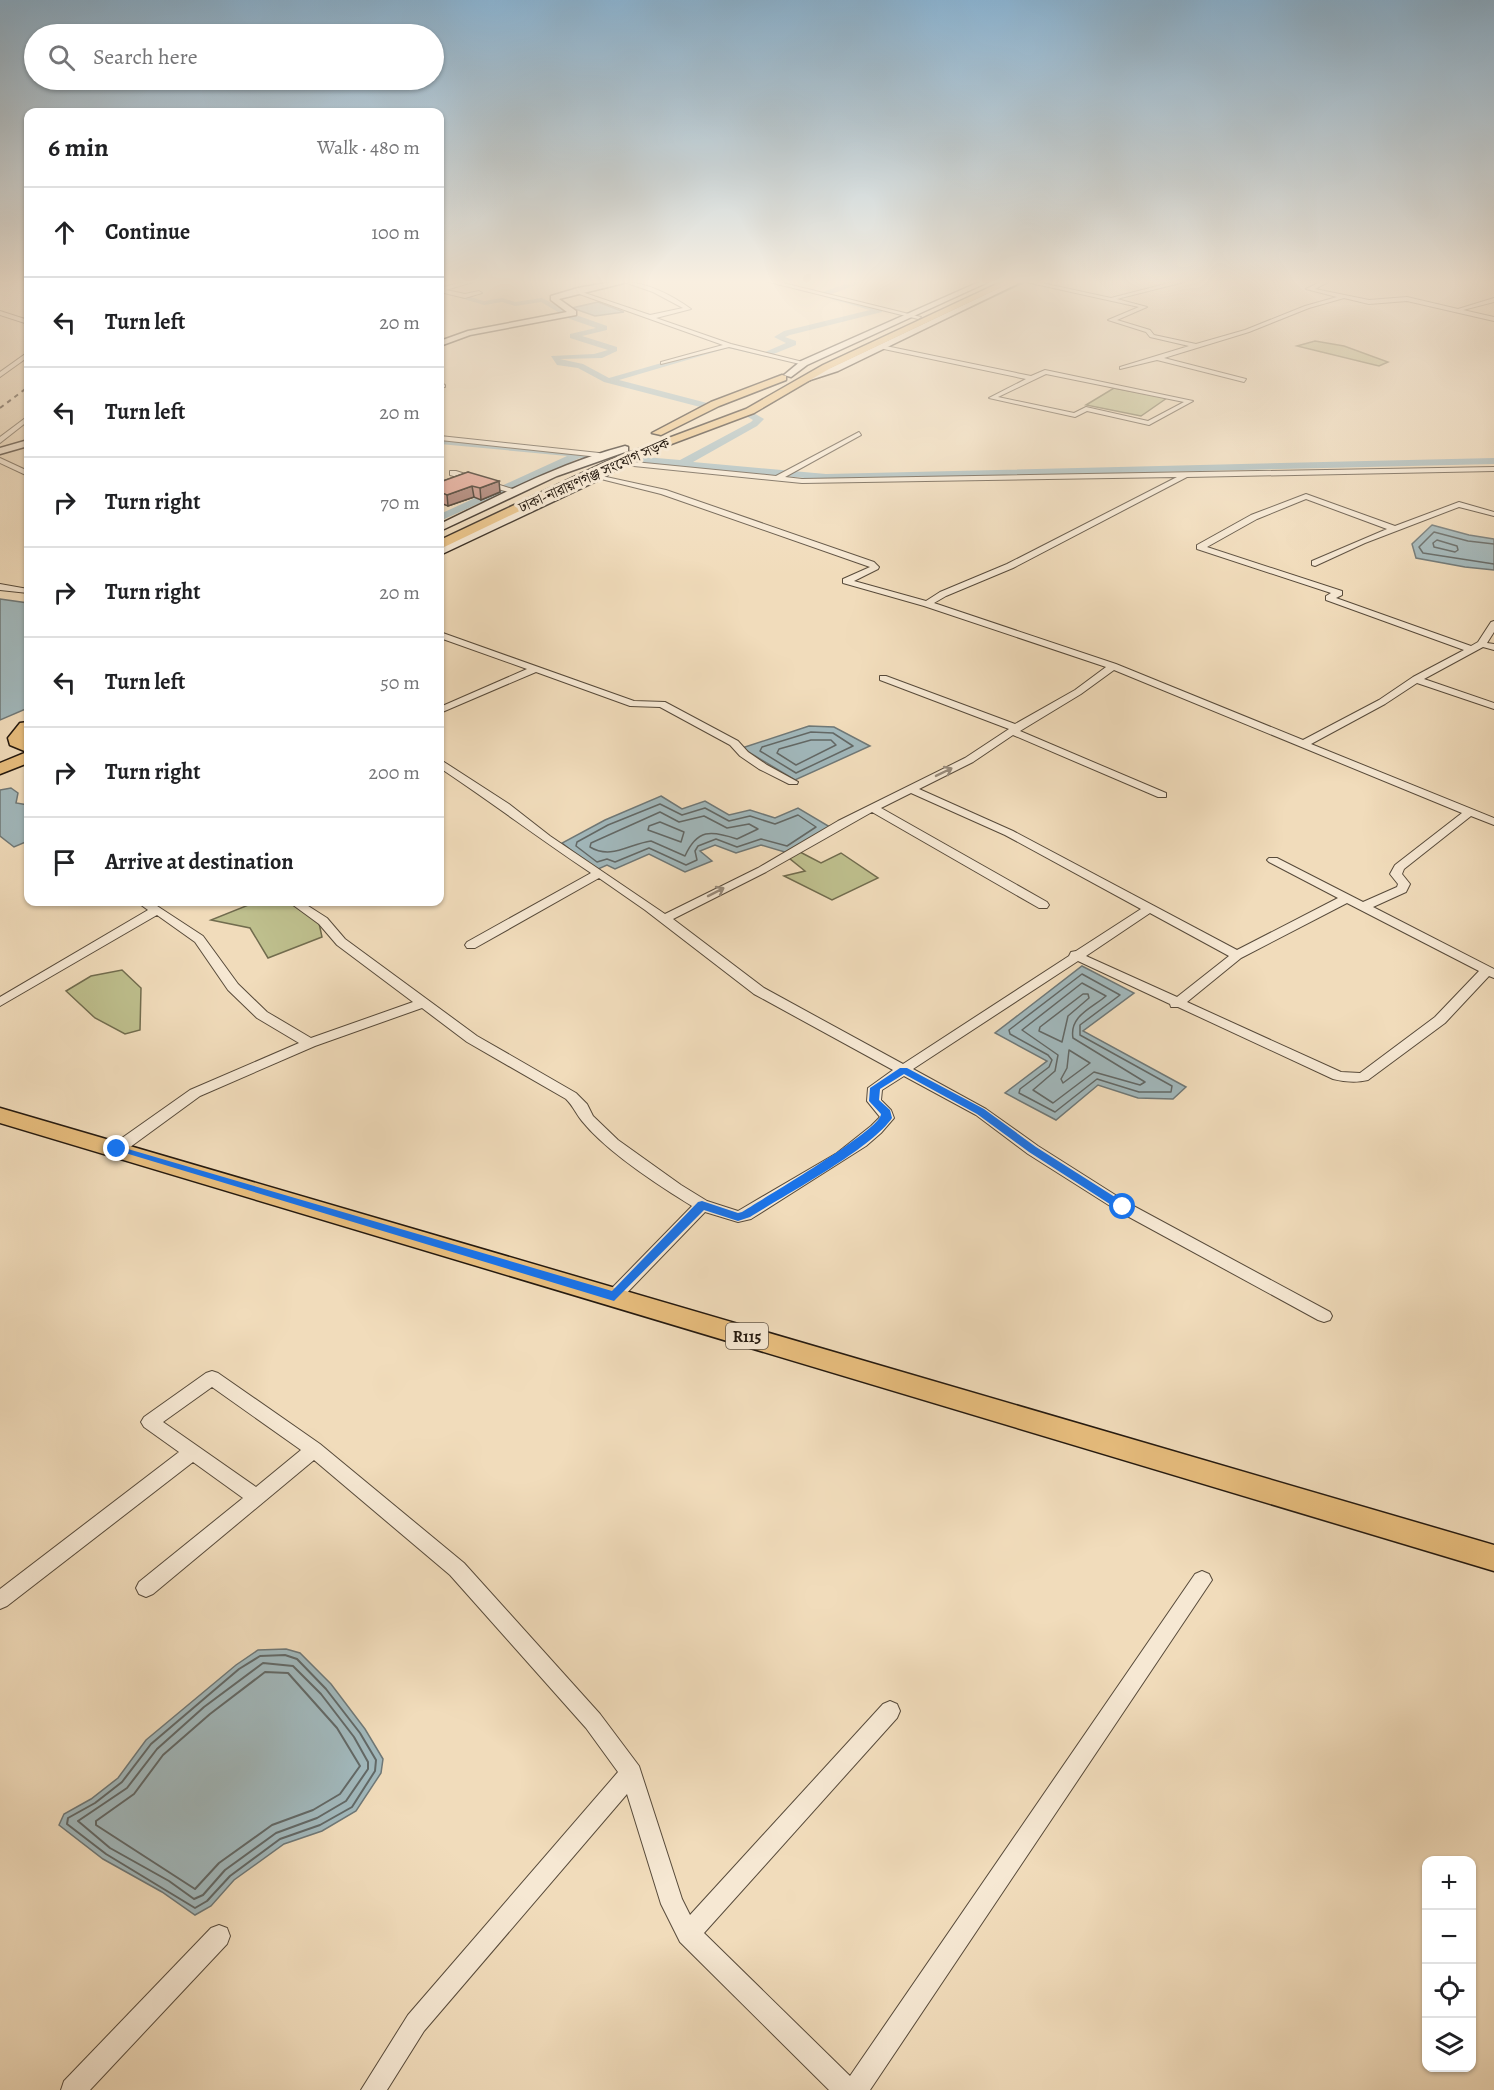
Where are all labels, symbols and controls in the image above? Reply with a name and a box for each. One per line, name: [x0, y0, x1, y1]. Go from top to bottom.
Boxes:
search box: [24, 24, 444, 90]
icon: search: [45, 41, 78, 74]
text: Search here: [93, 42, 198, 72]
text: 6 min: [48, 130, 109, 165]
text: Walk · 480 m: [317, 134, 420, 161]
icon: ahead: [48, 216, 81, 249]
text: Continue: [105, 217, 190, 247]
text: 100 m: [371, 219, 420, 246]
icon: left: [48, 306, 81, 339]
text: Turn left: [105, 307, 185, 337]
text: 20 m: [379, 309, 420, 336]
icon: left: [48, 396, 81, 429]
text: Turn left: [105, 397, 185, 427]
text: 20 m: [379, 399, 420, 426]
street label: ঢাকা-নারায়ণগঞ্জ সংযোগ সড়ক: [515, 433, 673, 518]
icon: right: [48, 486, 81, 519]
text: Turn right: [105, 487, 201, 517]
text: 70 m: [380, 489, 420, 516]
icon: right: [48, 576, 81, 609]
text: Turn right: [105, 577, 201, 607]
text: 20 m: [379, 579, 420, 606]
icon: left: [48, 666, 81, 699]
text: Turn left: [105, 667, 185, 697]
text: 50 m: [380, 669, 420, 696]
icon: right: [48, 756, 81, 789]
text: Turn right: [105, 757, 201, 787]
text: 200 m: [369, 759, 420, 786]
one-way arrow: [935, 766, 953, 778]
icon: arrive: [48, 846, 81, 879]
text: Arrive at destination: [105, 847, 294, 877]
one-way arrow: [707, 886, 725, 898]
route end: [103, 1135, 129, 1161]
route start: [1109, 1193, 1135, 1219]
road number: R115: [726, 1323, 768, 1349]
map controls: [1422, 1856, 1476, 2072]
button: +: [1422, 1856, 1476, 1910]
button: −: [1422, 1910, 1476, 1964]
button: locate: [1422, 1964, 1476, 2018]
button: layers: [1422, 2018, 1476, 2072]

